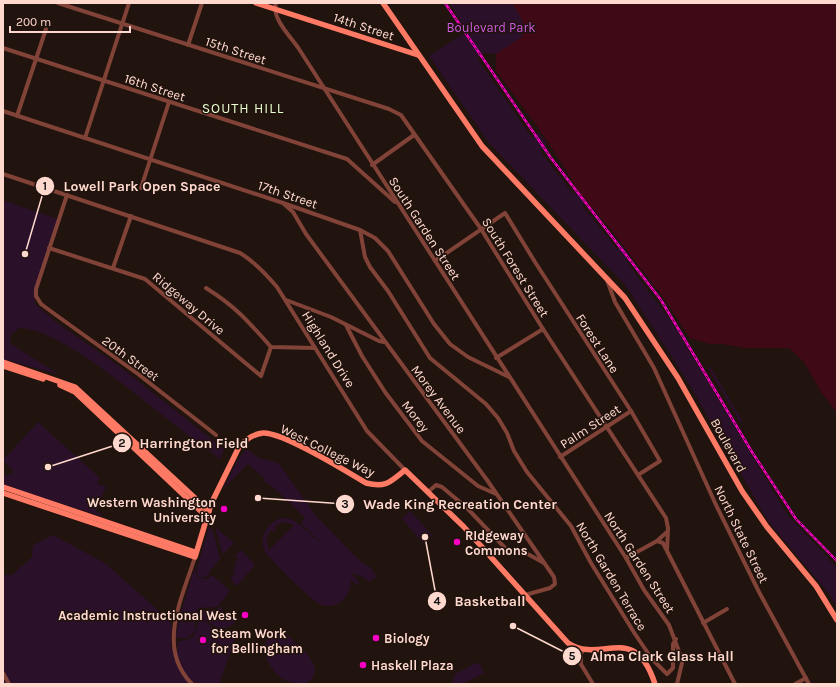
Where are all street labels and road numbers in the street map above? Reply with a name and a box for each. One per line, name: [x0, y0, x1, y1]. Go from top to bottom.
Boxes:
street label: 14th Street: [332, 10, 396, 43]
street label: 15th Street: [203, 34, 268, 67]
street label: 16th Street: [122, 71, 187, 104]
street label: South Garden Street: [386, 174, 464, 283]
street label: 17th Street: [256, 177, 320, 212]
street label: South Forest Street: [479, 215, 552, 320]
street label: Ridgeway Drive: [150, 269, 228, 338]
street label: Highland Drive: [299, 308, 358, 391]
street label: Forest Lane: [573, 311, 622, 376]
street label: 20th Street: [99, 333, 162, 384]
street label: Morey Avenue: [408, 362, 470, 436]
street label: Morey: [399, 397, 433, 435]
street label: Palm Street: [557, 401, 623, 451]
street label: Boulevard: [708, 416, 750, 475]
street label: West College Way: [278, 421, 377, 480]
street label: North State Street: [711, 483, 772, 586]
street label: North Garden Street: [601, 509, 678, 616]
street label: North Garden Terrace: [573, 519, 650, 634]

